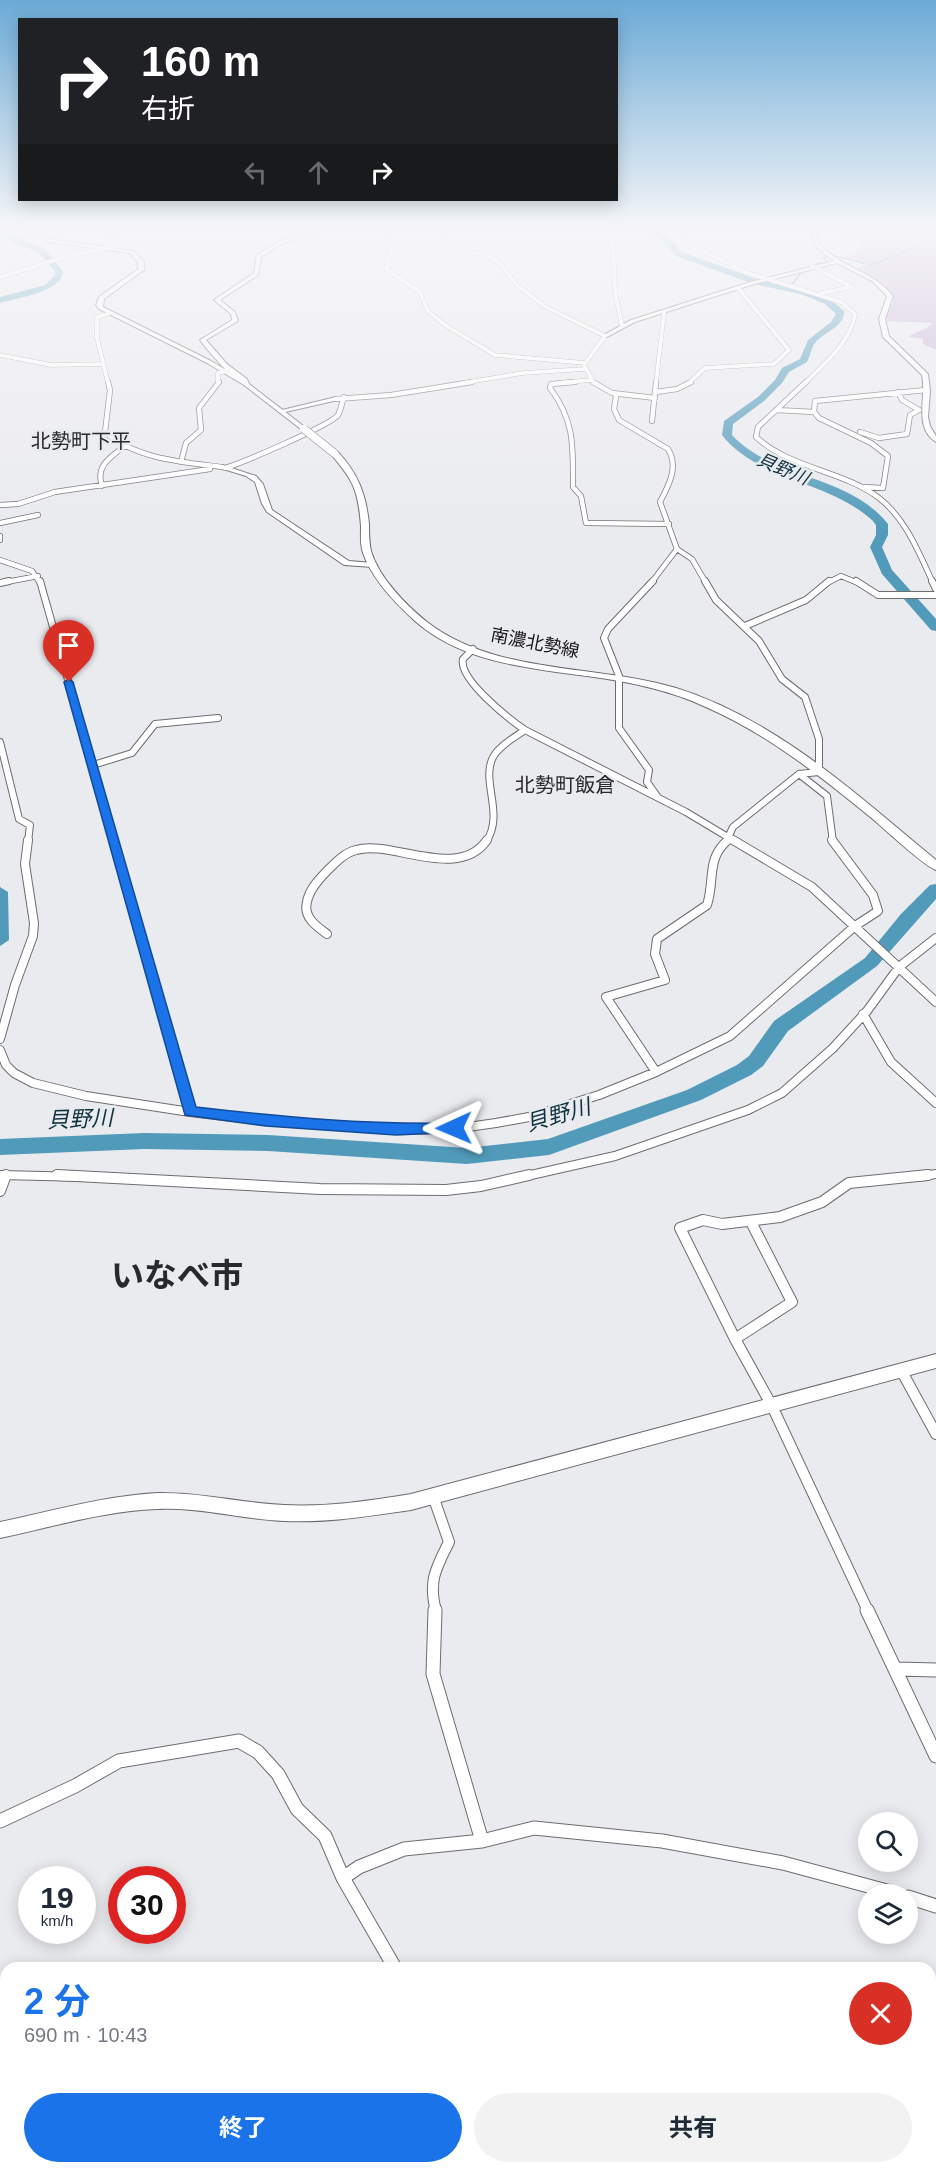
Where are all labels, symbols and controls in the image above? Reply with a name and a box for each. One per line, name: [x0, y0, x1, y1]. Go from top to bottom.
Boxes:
text: 160 m: [141, 38, 260, 85]
icon: right: [42, 42, 120, 120]
text: 右折: [141, 94, 195, 124]
icon: left: [239, 156, 272, 189]
icon: ahead: [302, 156, 335, 189]
icon: right: [365, 156, 398, 189]
district label: 北勢町下平: [31, 430, 131, 452]
water label: 貝野川: [754, 449, 814, 490]
pin: [43, 620, 94, 682]
street label: 南濃北勢線: [489, 625, 581, 661]
icon: arrive: [52, 629, 85, 662]
district label: 北勢町飯倉: [515, 774, 615, 796]
water label: 貝野川: [523, 1093, 595, 1136]
position arrow: [422, 1096, 486, 1160]
water label: 貝野川: [47, 1105, 115, 1133]
district label: いなべ市: [111, 1257, 243, 1294]
map controls: [858, 1812, 918, 1944]
button: search: [858, 1812, 918, 1872]
speed limit sign: 30: [108, 1866, 186, 1944]
text: 19: [40, 1881, 74, 1914]
button: layers: [858, 1884, 918, 1944]
text: km/h: [41, 1912, 73, 1929]
text: 2 分: [24, 1981, 90, 2022]
button: close: [849, 1982, 912, 2045]
text: 690 m · 10:43: [24, 2024, 147, 2046]
button: 終了: [24, 2093, 462, 2162]
button: 共有: [474, 2093, 912, 2162]

